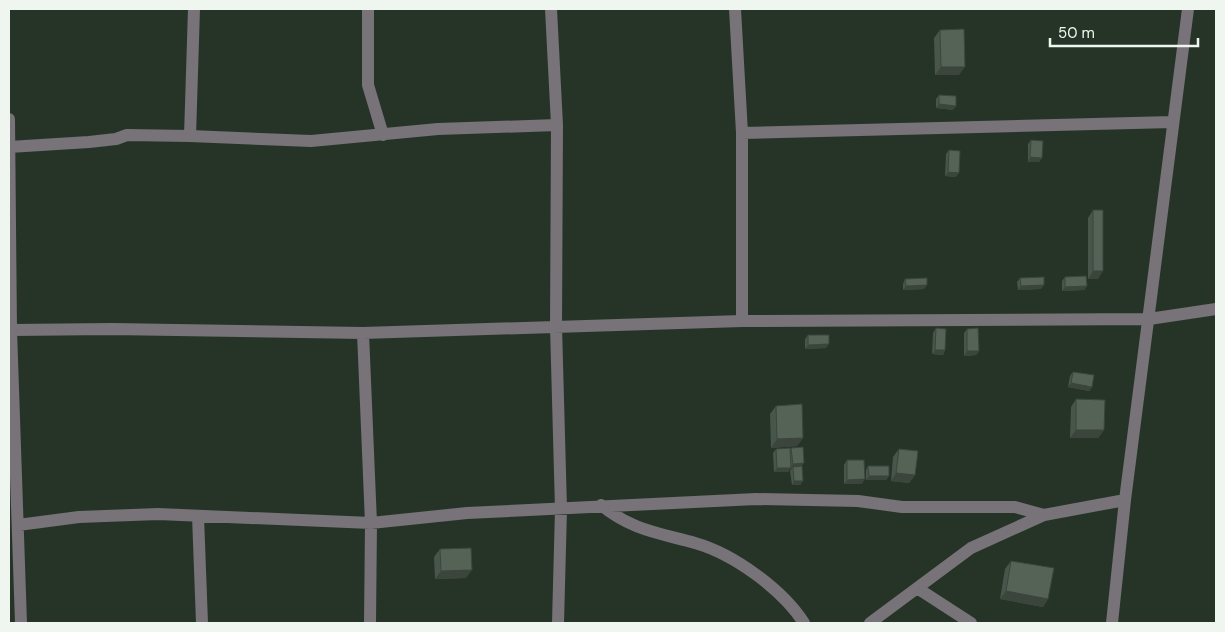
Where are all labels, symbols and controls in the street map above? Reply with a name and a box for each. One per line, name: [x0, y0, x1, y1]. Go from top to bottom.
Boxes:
scale bar: [1050, 15, 1198, 47]
text: 50 m: [1058, 23, 1095, 43]

